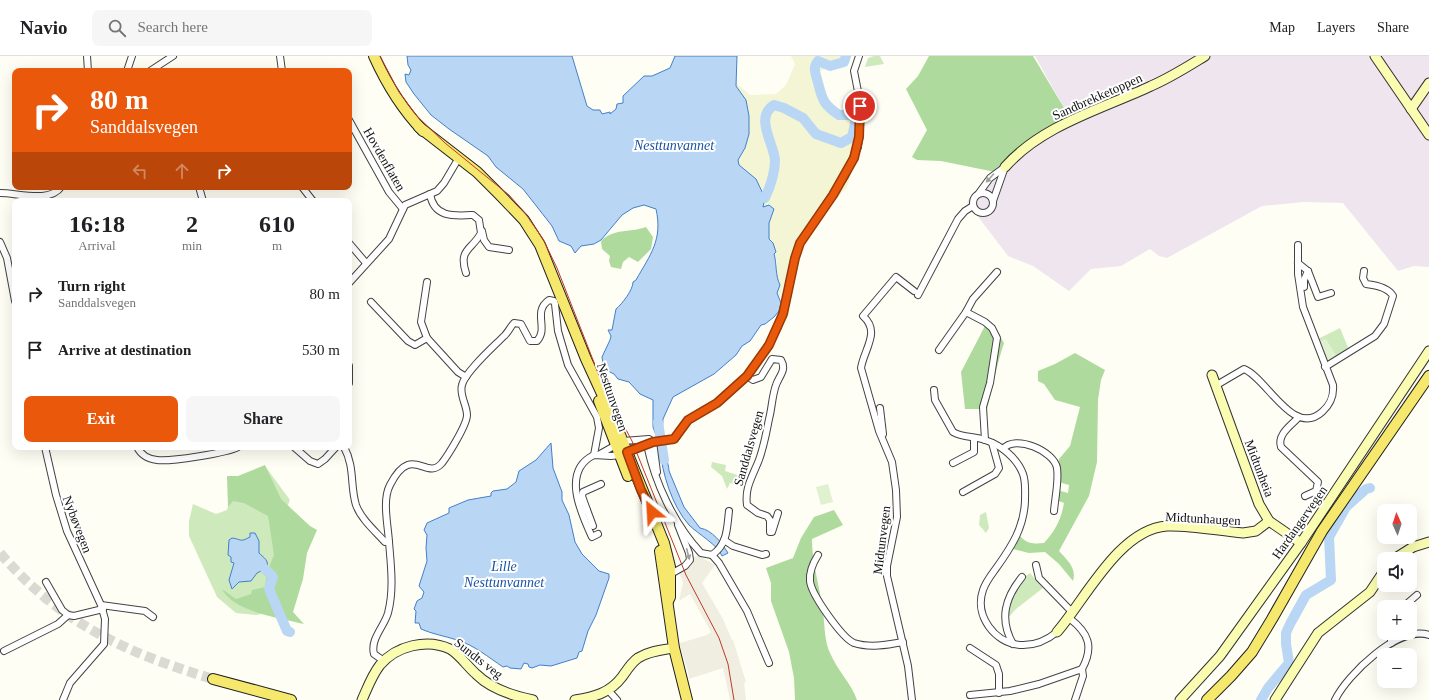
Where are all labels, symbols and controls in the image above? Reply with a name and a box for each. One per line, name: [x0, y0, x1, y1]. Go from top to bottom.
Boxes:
search box: [92, 10, 372, 46]
text: Navio: [20, 17, 68, 38]
icon: search: [106, 17, 128, 39]
text: Search here: [138, 19, 208, 35]
text: Map: [1269, 20, 1295, 35]
text: Layers: [1317, 20, 1355, 35]
text: Share: [1377, 20, 1409, 35]
street label: Sandbrekketoppen: [1050, 70, 1145, 123]
icon: right: [24, 84, 76, 136]
text: 80 m: [90, 84, 148, 115]
pin: [843, 89, 877, 123]
icon: arrive: [849, 95, 871, 117]
text: Sanddalsvegen: [90, 117, 198, 137]
street label: Hovdenflaten: [360, 125, 409, 194]
water label: Nesttunvannet: [633, 138, 715, 153]
icon: left: [129, 160, 151, 182]
icon: ahead: [171, 160, 193, 182]
icon: right: [213, 160, 235, 182]
one-way arrow: [986, 174, 995, 183]
text: 16:18: [69, 211, 125, 237]
text: 2: [186, 211, 198, 237]
text: 610: [259, 211, 295, 237]
text: Arrival: [78, 238, 116, 253]
text: min: [182, 238, 202, 253]
text: m: [272, 238, 282, 253]
text: Turn right: [58, 278, 125, 294]
icon: right: [24, 283, 46, 305]
text: 80 m: [310, 286, 340, 302]
text: Sanddalsvegen: [58, 295, 136, 310]
icon: arrive: [24, 339, 46, 361]
text: Arrive at destination: [58, 342, 191, 358]
text: 530 m: [302, 342, 340, 358]
street label: Nesttunvegen: [594, 361, 631, 434]
button: Exit: [24, 396, 178, 442]
button: Share: [186, 396, 340, 442]
street label: Sanddalsvegen: [731, 408, 767, 488]
street label: Midtunheia: [1242, 438, 1277, 499]
street label: Hardangervegen: [1269, 482, 1330, 562]
position arrow: [631, 491, 673, 533]
street label: Nybøvegen: [60, 494, 95, 555]
street label: Midtunvegen: [870, 504, 893, 575]
north arrow: [1377, 504, 1417, 544]
map controls: [1377, 504, 1417, 688]
street label: Midtunhaugen: [1165, 509, 1242, 528]
one-way arrow: [686, 547, 692, 560]
button: sound: [1377, 552, 1417, 592]
water label: Lille Nesttunvannet: [463, 559, 545, 590]
button: +: [1377, 600, 1417, 640]
street label: Sundts veg: [451, 635, 506, 682]
button: −: [1377, 648, 1417, 688]

